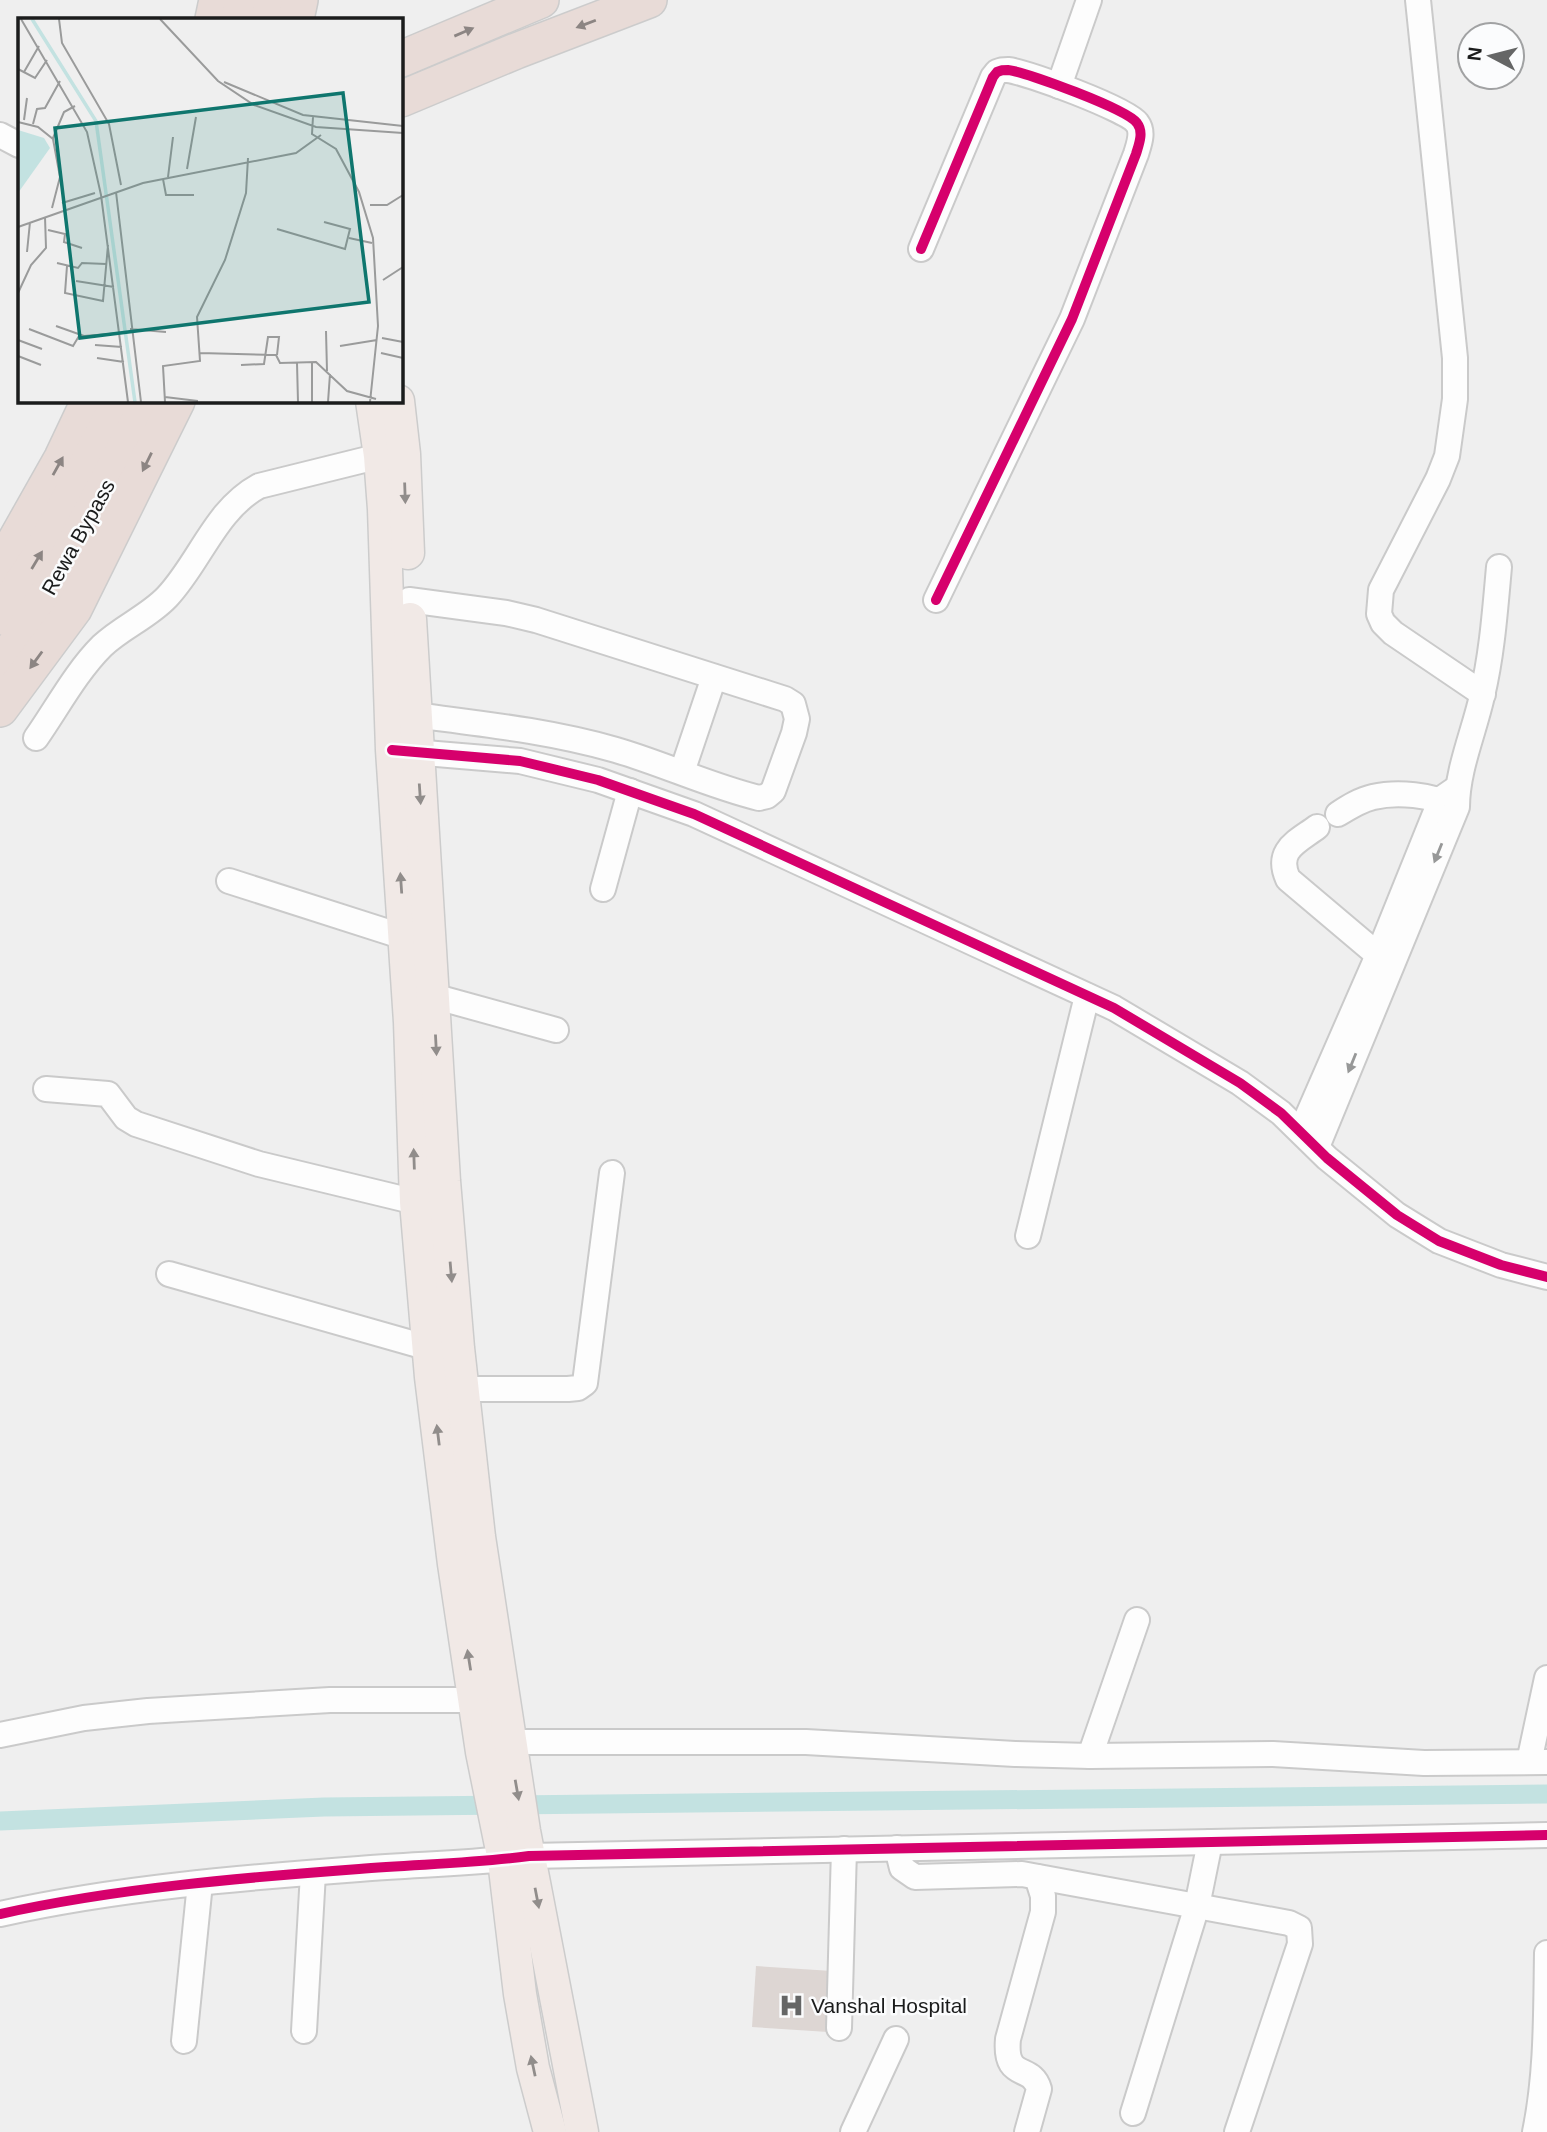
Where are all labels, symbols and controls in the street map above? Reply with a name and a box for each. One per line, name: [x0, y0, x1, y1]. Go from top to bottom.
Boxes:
inset map: [18, 18, 402, 402]
one-way arrow: [575, 19, 596, 30]
north arrow: [1456, 21, 1526, 91]
one-way arrow: [453, 27, 474, 38]
text: N: [1463, 46, 1486, 62]
one-way arrow: [142, 452, 153, 472]
one-way arrow: [52, 456, 63, 476]
street label: Rewa Bypass: [37, 475, 119, 599]
one-way arrow: [400, 482, 411, 504]
one-way arrow: [31, 550, 43, 569]
one-way arrow: [30, 651, 44, 669]
one-way arrow: [414, 783, 425, 805]
one-way arrow: [1433, 842, 1444, 863]
one-way arrow: [395, 872, 406, 894]
one-way arrow: [431, 1034, 442, 1056]
one-way arrow: [1346, 1053, 1357, 1074]
one-way arrow: [409, 1148, 420, 1170]
one-way arrow: [446, 1261, 457, 1283]
one-way arrow: [432, 1424, 443, 1446]
one-way arrow: [463, 1649, 474, 1671]
one-way arrow: [512, 1779, 523, 1801]
one-way arrow: [531, 1887, 542, 1909]
hospital icon: Vanshal Hospital: [777, 1991, 805, 2019]
place label: Vanshal Hospital: [811, 1994, 967, 2017]
one-way arrow: [528, 2055, 539, 2077]

